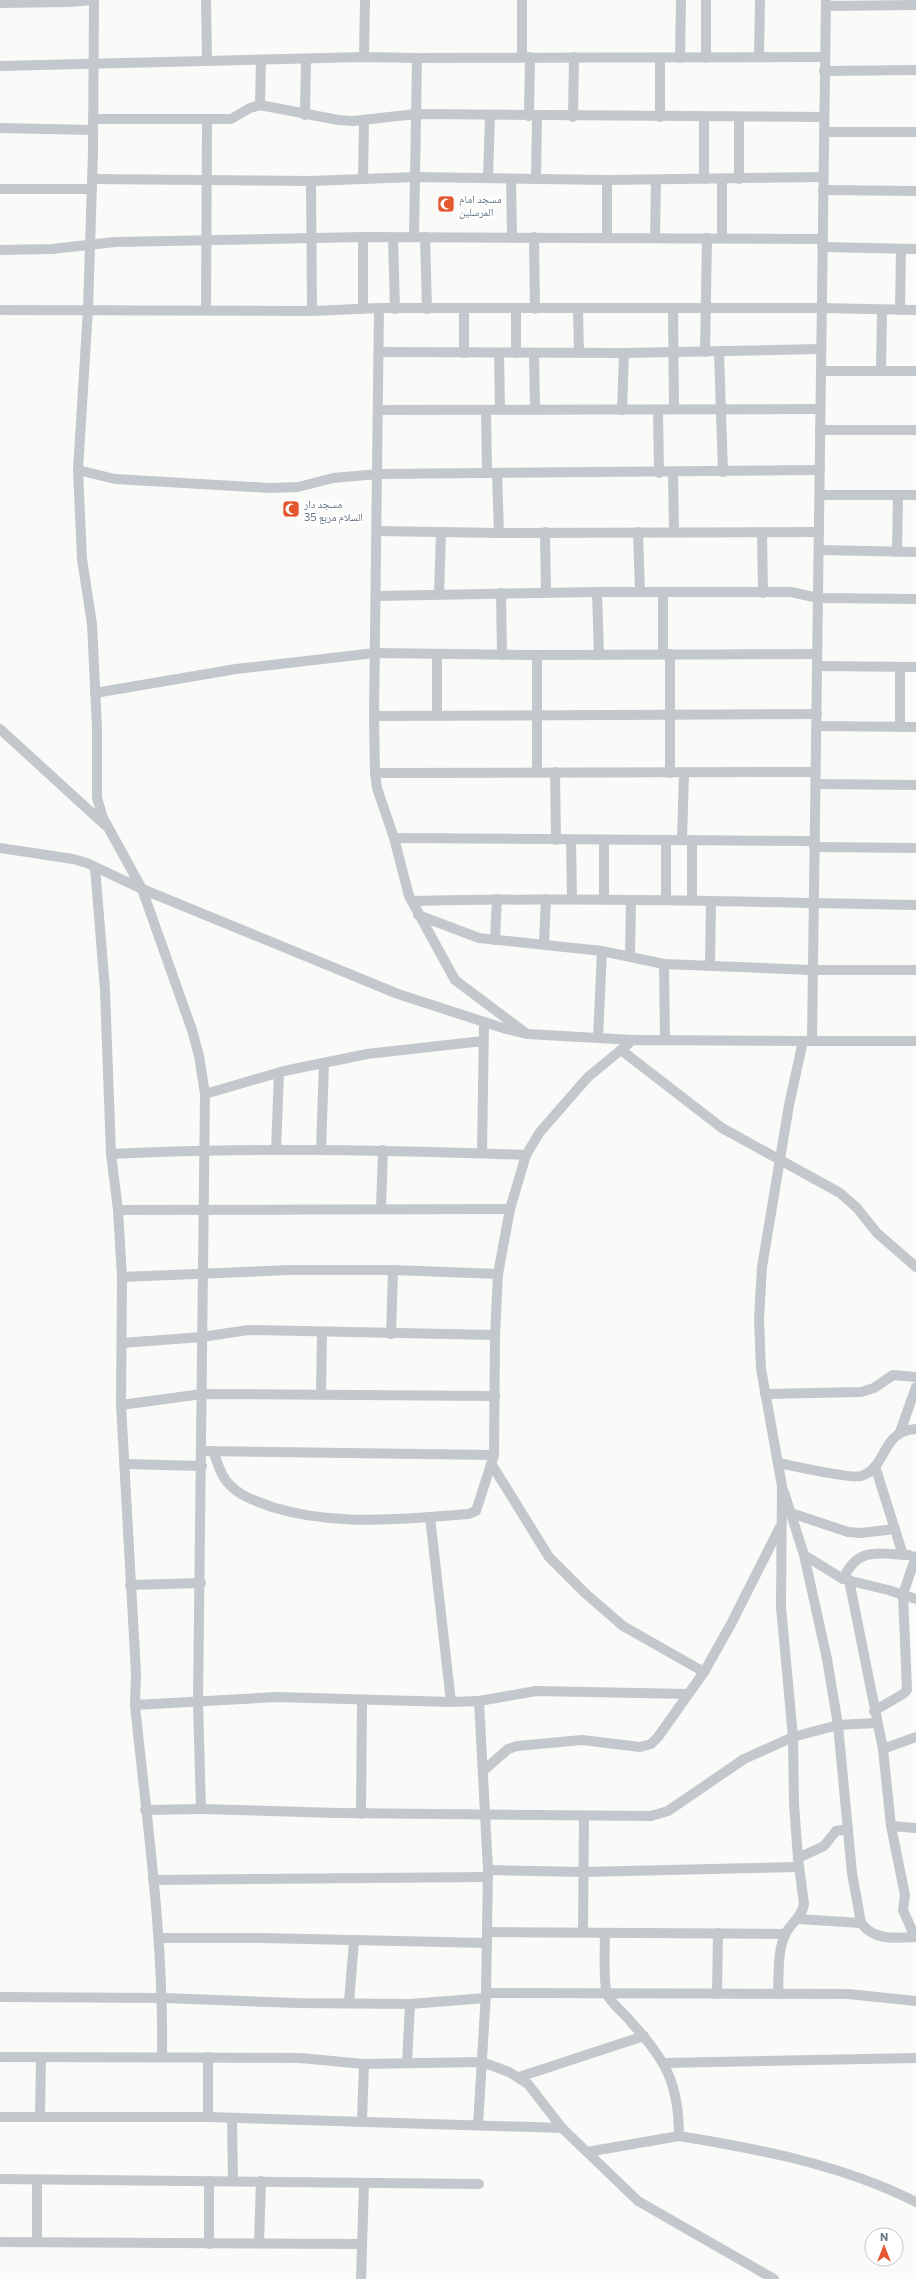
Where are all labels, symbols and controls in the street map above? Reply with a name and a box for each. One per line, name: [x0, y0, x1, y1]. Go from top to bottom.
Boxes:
place label: مسجد امام المرسلين: [459, 192, 502, 219]
mosque icon: مسجد امام المرسلين: [436, 194, 456, 214]
place label: مسجد دار السلام مربع 35: [303, 497, 363, 524]
mosque icon: مسجد دار السلام مربع 35: [281, 499, 301, 519]
north arrow: [864, 2227, 904, 2267]
text: N: [880, 2230, 888, 2243]

